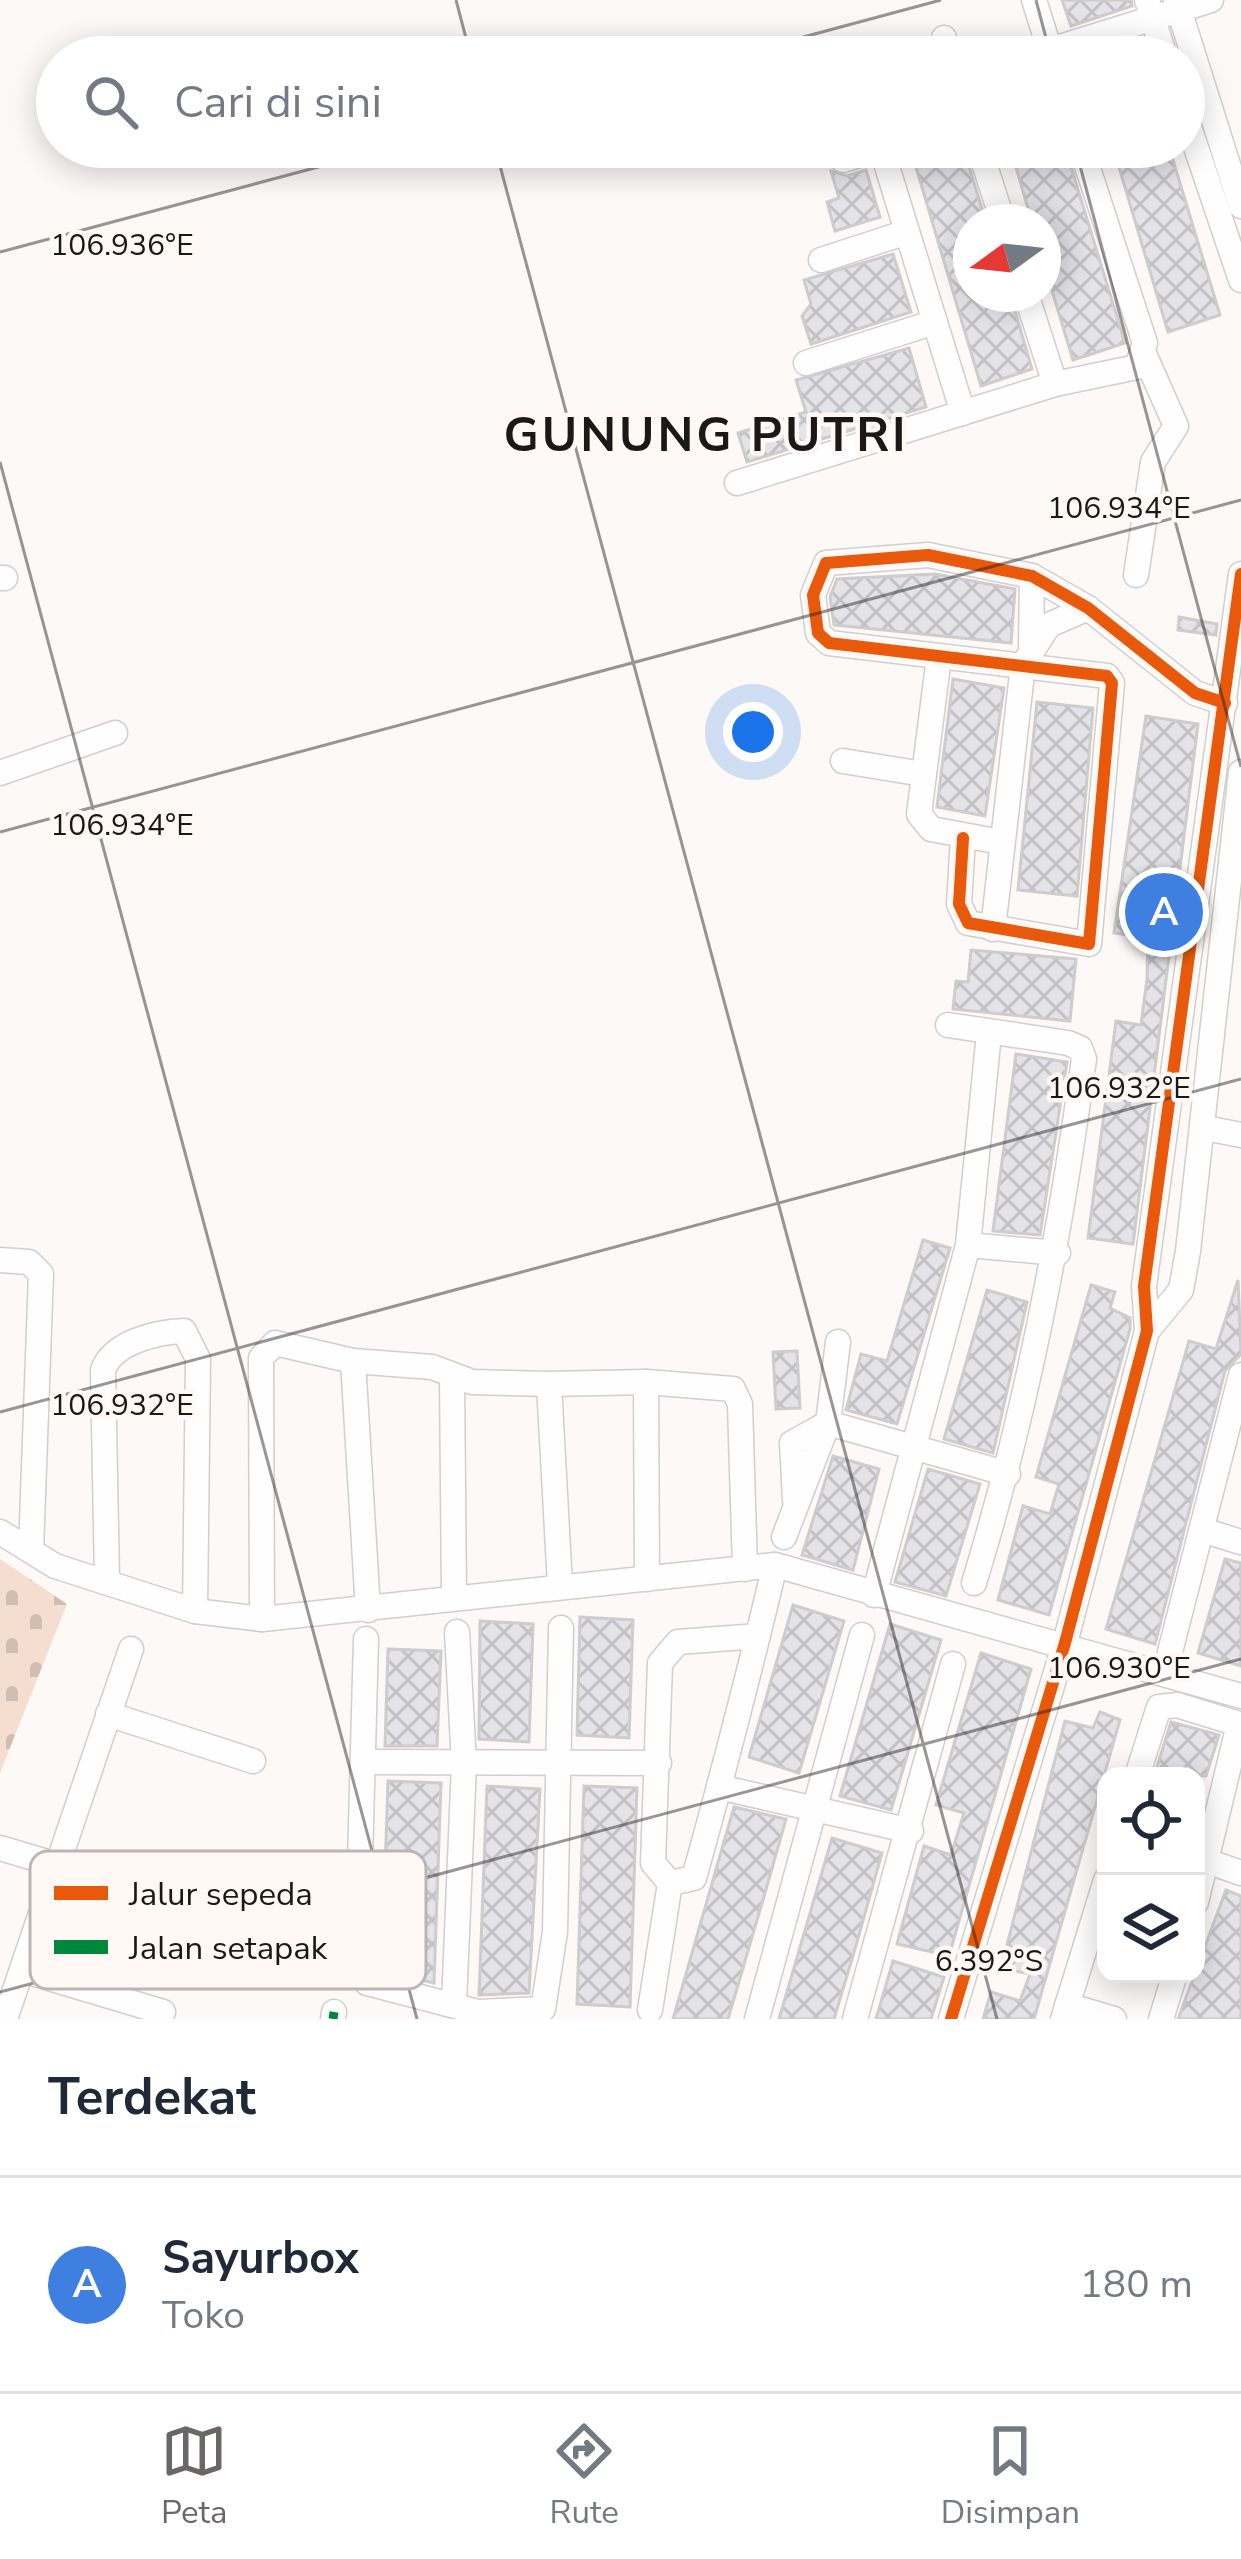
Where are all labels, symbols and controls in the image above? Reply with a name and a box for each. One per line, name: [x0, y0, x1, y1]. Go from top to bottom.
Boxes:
search box: [36, 36, 1205, 168]
icon: search: [78, 69, 144, 135]
text: Cari di sini: [174, 72, 382, 133]
north arrow: [953, 204, 1061, 312]
text: 106.936°E: [50, 225, 194, 266]
district label: GUNUNG PUTRI: [503, 402, 909, 468]
text: 106.934°E: [1047, 488, 1191, 529]
your location: [723, 702, 783, 762]
text: 106.934°E: [50, 805, 194, 846]
pin: A: [1125, 867, 1203, 957]
text: 106.932°E: [1047, 1068, 1191, 1109]
text: 106.932°E: [50, 1385, 194, 1426]
text: 106.930°E: [1047, 1648, 1191, 1689]
map controls: [1097, 1767, 1205, 1983]
button: locate: [1097, 1767, 1205, 1875]
legend: [30, 1851, 426, 1989]
text: Jalur sepeda: [128, 1872, 313, 1917]
button: layers: [1097, 1875, 1205, 1983]
text: Jalan setapak: [128, 1926, 328, 1971]
text: 6.392°S: [935, 1941, 1043, 1982]
text: Terdekat: [48, 2062, 256, 2132]
text: Sayurbox: [162, 2228, 359, 2289]
text: A: [72, 2258, 102, 2311]
text: 180 m: [1079, 2258, 1193, 2311]
text: Toko: [162, 2289, 245, 2342]
tab: Peta: [161, 2418, 228, 2535]
tab: Rute: [549, 2418, 619, 2535]
tab: Disimpan: [941, 2418, 1080, 2535]

